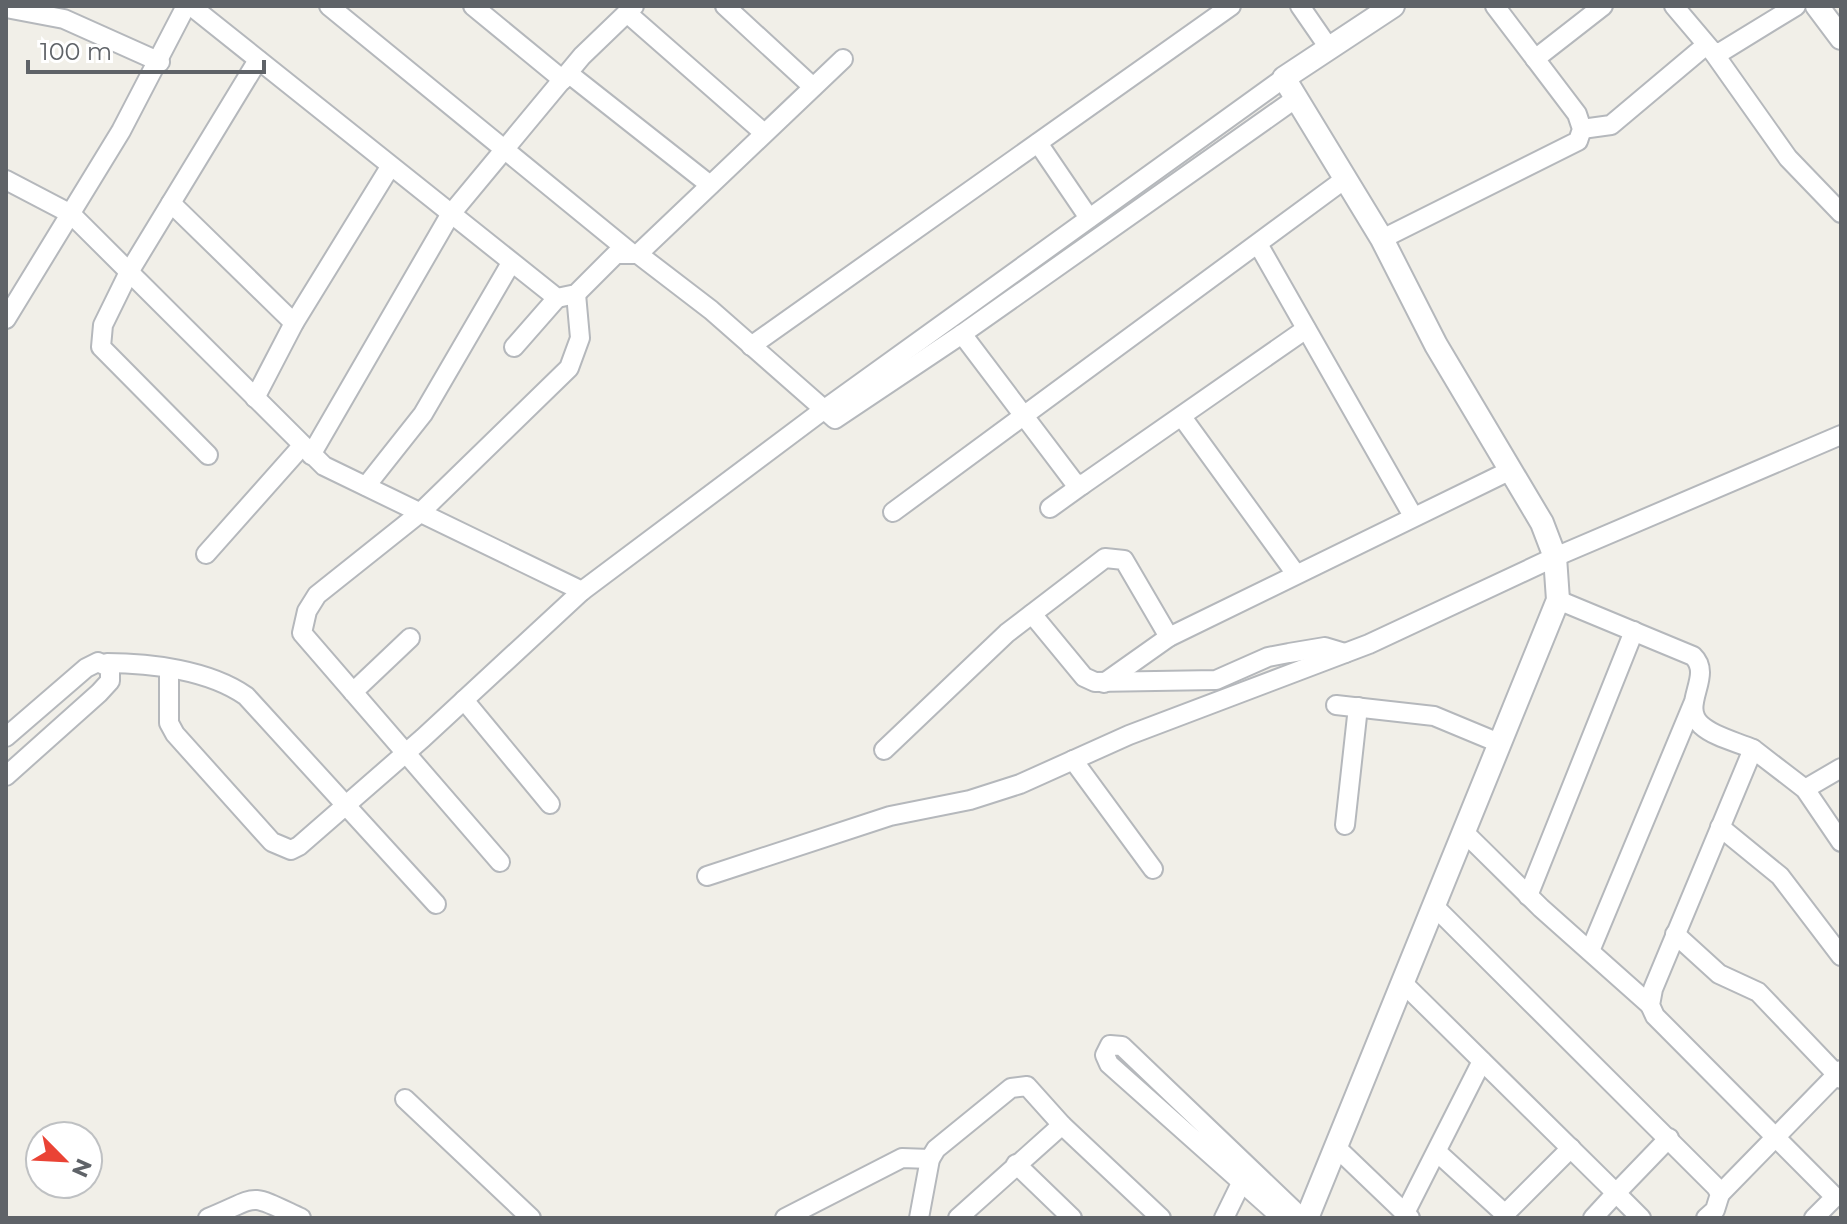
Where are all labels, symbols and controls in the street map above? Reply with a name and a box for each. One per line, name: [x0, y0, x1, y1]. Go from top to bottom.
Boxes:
scale bar: [28, 24, 264, 74]
text: 100 m: [40, 37, 112, 66]
north arrow: [24, 1120, 104, 1200]
text: N: [66, 1154, 98, 1182]

